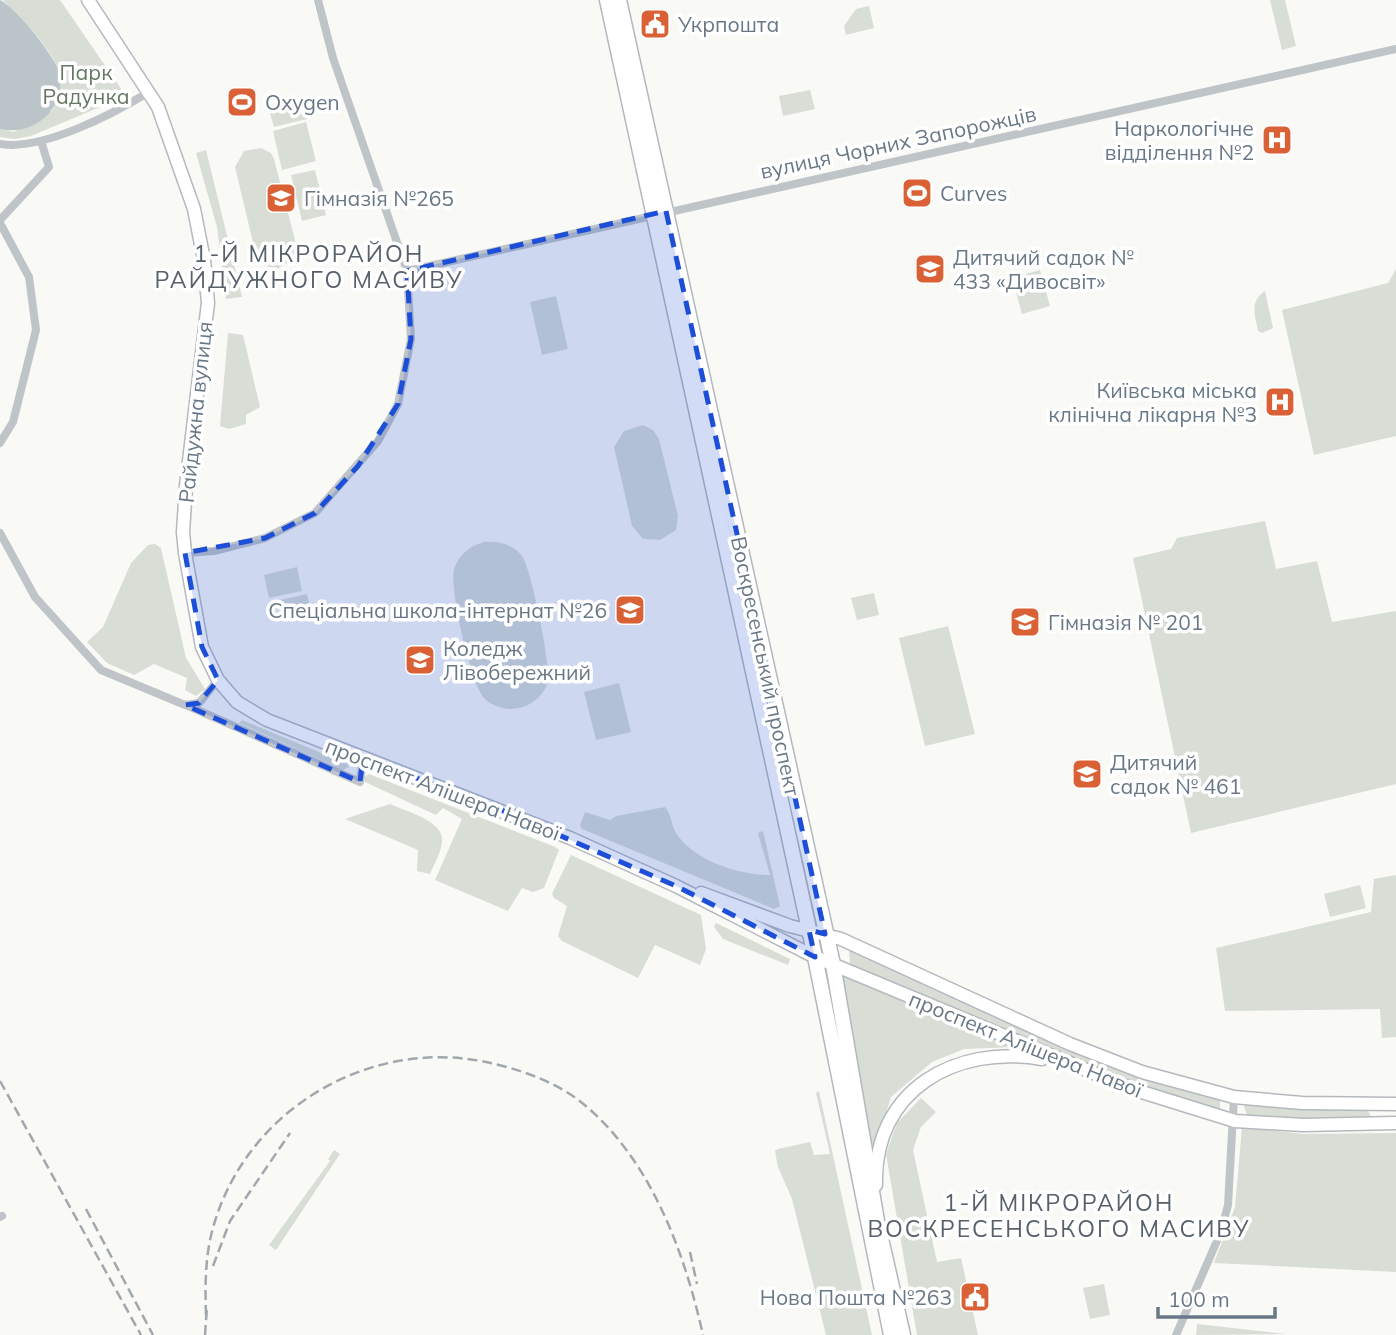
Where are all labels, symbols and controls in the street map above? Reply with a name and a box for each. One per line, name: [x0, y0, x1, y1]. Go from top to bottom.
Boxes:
public building icon: Укрпошта: [638, 7, 672, 41]
place label: Укрпошта: [677, 11, 779, 37]
park label: Парк Радунка: [42, 59, 130, 109]
sports icon: Oxygen: [225, 85, 259, 119]
place label: Oxygen: [265, 89, 340, 115]
street label: вулиця Чорних Запорожців: [758, 100, 1038, 184]
place label: Наркологічне відділення №2: [1105, 115, 1254, 165]
hospital icon: Наркологічне відділення №2: [1260, 123, 1294, 157]
sports icon: Curves: [900, 176, 934, 210]
place label: Curves: [940, 180, 1007, 206]
school or university icon: Гімназія №265: [264, 181, 298, 215]
place label: Гімназія №265: [304, 185, 454, 211]
district label: 1-Й МІКРОРАЙОН РАЙДУЖНОГО МАСИВУ: [155, 239, 463, 294]
place label: Дитячий садок № 433 «Дивосвіт»: [953, 244, 1134, 294]
school or university icon: Дитячий садок № 433 «Дивосвіт»: [913, 252, 947, 286]
street label: Райдужна вулиця: [173, 320, 217, 504]
place label: Київська міська клінічна лікарня №3: [1048, 377, 1257, 427]
hospital icon: Київська міська клінічна лікарня №3: [1263, 385, 1297, 419]
street label: Воскресенський проспект: [726, 534, 806, 799]
school or university icon: Спеціальна школа-інтернат №26: [613, 593, 647, 627]
place label: Спеціальна школа-інтернат №26: [268, 597, 607, 623]
school or university icon: Гімназія № 201: [1008, 605, 1042, 639]
place label: Гімназія № 201: [1048, 609, 1203, 635]
place label: Коледж Лівобережний: [443, 635, 591, 685]
school or university icon: Коледж Лівобережний: [403, 643, 437, 677]
street label: проспект Алішера Навої: [322, 732, 565, 846]
place label: Дитячий садок № 461: [1110, 749, 1241, 799]
school or university icon: Дитячий садок № 461: [1070, 757, 1104, 791]
street label: проспект Алішера Навої: [905, 985, 1147, 1103]
district label: 1-Й МІКРОРАЙОН ВОСКРЕСЕНСЬКОГО МАСИВУ: [867, 1188, 1251, 1243]
scale bar: [1158, 1276, 1275, 1320]
public building icon: Нова Пошта №263: [958, 1280, 992, 1314]
place label: Нова Пошта №263: [760, 1284, 952, 1310]
text: 100 m: [1168, 1286, 1230, 1312]

